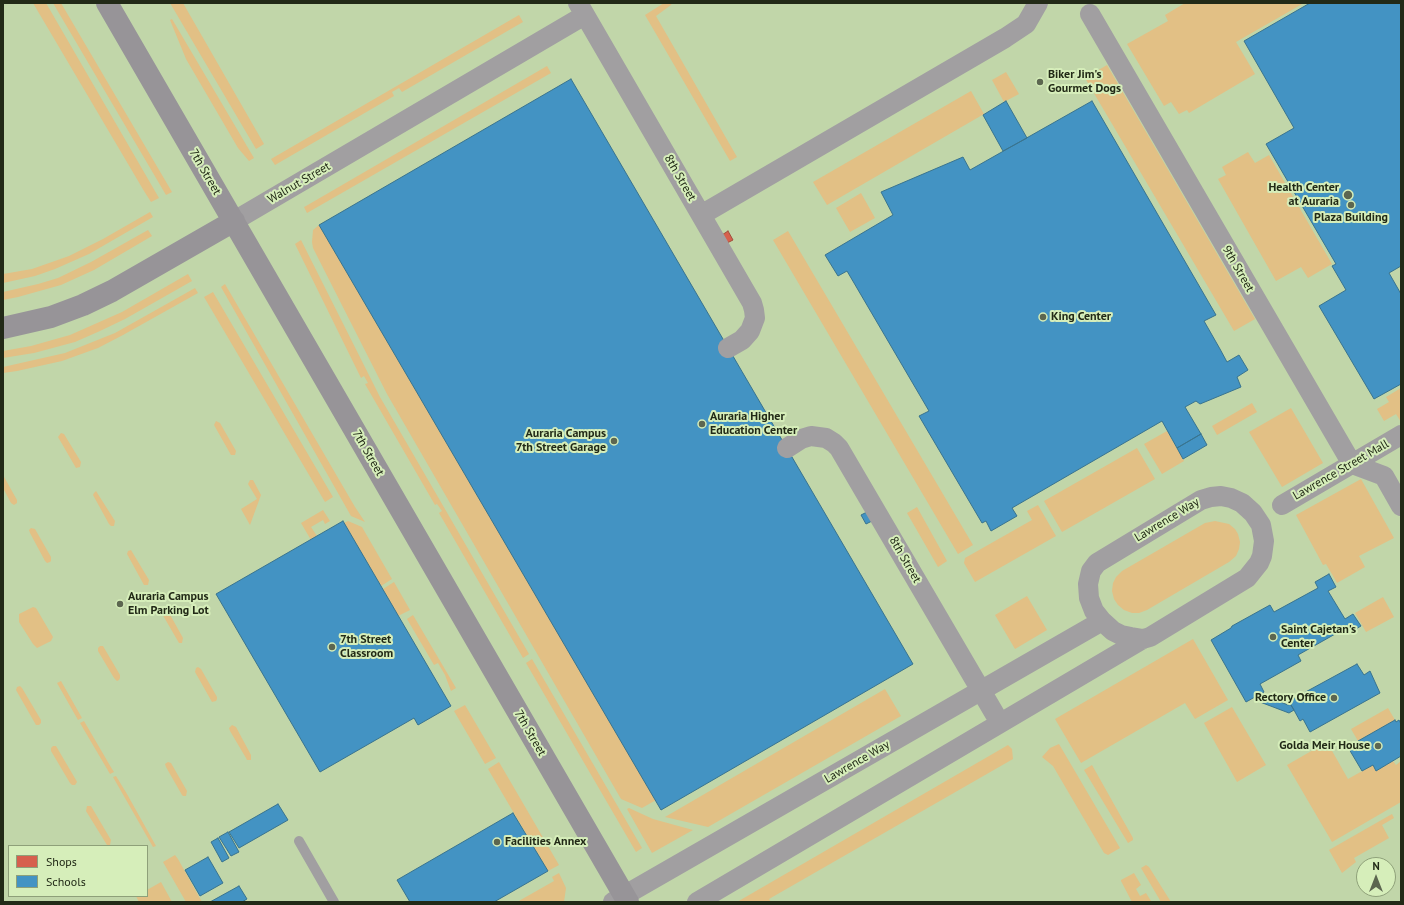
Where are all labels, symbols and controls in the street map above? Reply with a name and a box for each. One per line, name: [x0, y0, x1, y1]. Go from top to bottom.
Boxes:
place label: Biker Jim's Gourmet Dogs: [1048, 68, 1121, 96]
marker: Biker Jim's Gourmet Dogs: [1035, 77, 1045, 87]
street label: 7th Street: [186, 146, 224, 198]
street label: 8th Street: [661, 152, 699, 204]
street label: Walnut Street: [265, 159, 333, 207]
place label: Health Center at Auraria: [1269, 181, 1339, 209]
marker: Health Center at Auraria: [1342, 189, 1354, 201]
marker: Plaza Building: [1346, 200, 1356, 210]
place label: Plaza Building: [1314, 211, 1388, 225]
street label: 9th Street: [1219, 243, 1257, 295]
place label: King Center: [1051, 310, 1111, 324]
marker: King Center: [1038, 312, 1048, 322]
place label: Auraria Higher Education Center: [710, 410, 797, 438]
marker: Auraria Higher Education Center: [697, 419, 707, 429]
street label: 7th Street: [349, 427, 387, 479]
place label: Auraria Campus 7th Street Garage: [516, 427, 606, 455]
marker: Auraria Campus 7th Street Garage: [609, 436, 619, 446]
street label: Lawrence Street Mall: [1291, 437, 1391, 503]
street label: Lawrence Way: [1132, 495, 1202, 545]
street label: 8th Street: [886, 534, 924, 586]
place label: Auraria Campus Elm Parking Lot: [128, 590, 209, 618]
marker: Auraria Campus Elm Parking Lot: [115, 599, 125, 609]
place label: Saint Cajetan's Center: [1281, 623, 1356, 651]
marker: Saint Cajetan's Center: [1268, 632, 1278, 642]
place label: 7th Street Classroom: [340, 633, 393, 661]
marker: 7th Street Classroom: [327, 642, 337, 652]
place label: Rectory Office: [1255, 691, 1326, 705]
marker: Rectory Office: [1329, 693, 1339, 703]
street label: 7th Street: [511, 707, 549, 759]
street label: Lawrence Way: [822, 738, 892, 786]
place label: Golda Meir House: [1279, 739, 1370, 753]
marker: Golda Meir House: [1373, 741, 1383, 751]
place label: Facilities Annex: [505, 835, 586, 849]
marker: Facilities Annex: [492, 837, 502, 847]
legend: [8, 845, 148, 897]
text: Shops: [46, 854, 77, 869]
north arrow: [1356, 857, 1396, 897]
text: N: [1372, 859, 1380, 873]
text: Schools: [46, 874, 86, 889]

